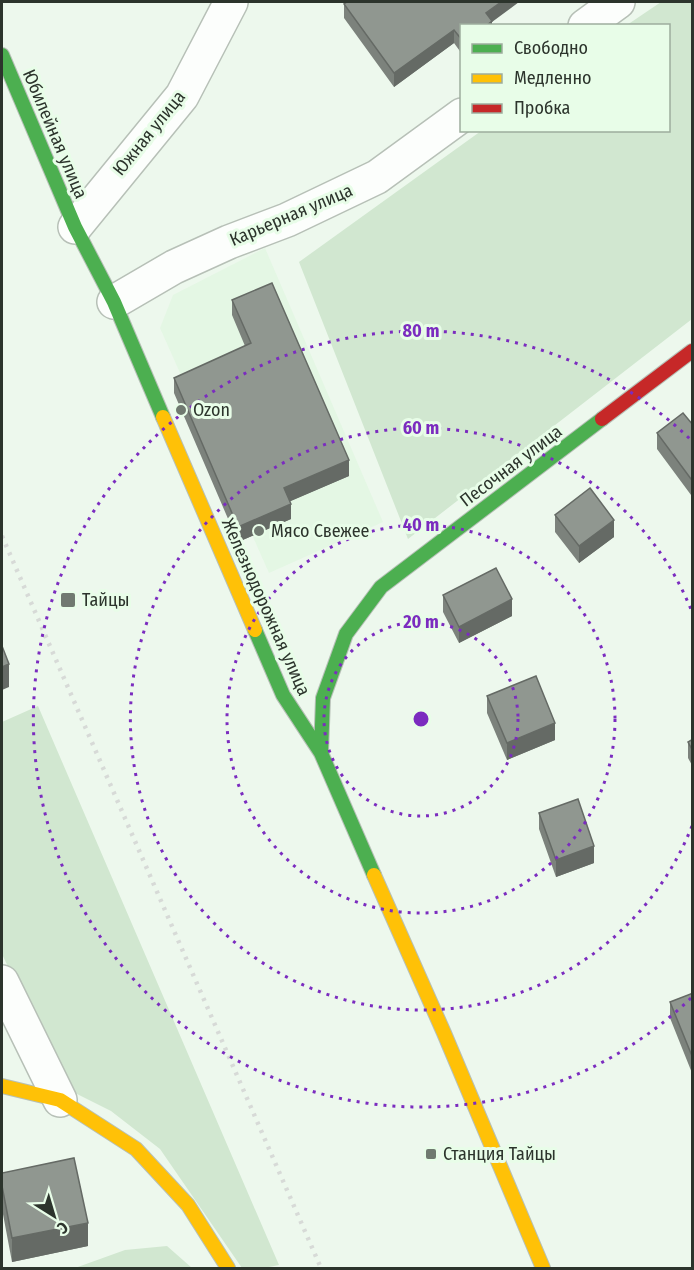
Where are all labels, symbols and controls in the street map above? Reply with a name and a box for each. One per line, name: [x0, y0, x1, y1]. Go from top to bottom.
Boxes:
legend: [460, 24, 670, 132]
text: Свободно: [514, 37, 588, 59]
street label: Юбилейная улица: [18, 66, 92, 202]
text: Медленно: [514, 67, 592, 89]
street label: Южная улица: [108, 86, 190, 180]
text: Пробка: [514, 97, 570, 119]
street label: Карьерная улица: [226, 179, 356, 251]
text: 80 m: [403, 320, 439, 342]
place label: Ozon: [193, 399, 230, 421]
marker: Ozon: [174, 403, 188, 417]
text: 60 m: [403, 417, 439, 439]
street label: Песочная улица: [456, 420, 567, 512]
text: 40 m: [403, 514, 439, 536]
street label: Железнодорожная улица: [217, 515, 315, 699]
place label: Мясо Свежее: [271, 520, 370, 542]
marker: Мясо Свежее: [252, 524, 266, 538]
place label: Тайцы: [82, 589, 129, 611]
marker: Тайцы: [59, 591, 77, 609]
text: 20 m: [402, 611, 439, 633]
centre of rings: [411, 709, 431, 729]
place label: Станция Тайцы: [443, 1143, 556, 1165]
marker: Станция Тайцы: [424, 1147, 438, 1161]
north arrow: [24, 1186, 84, 1246]
text: С: [53, 1217, 72, 1238]

